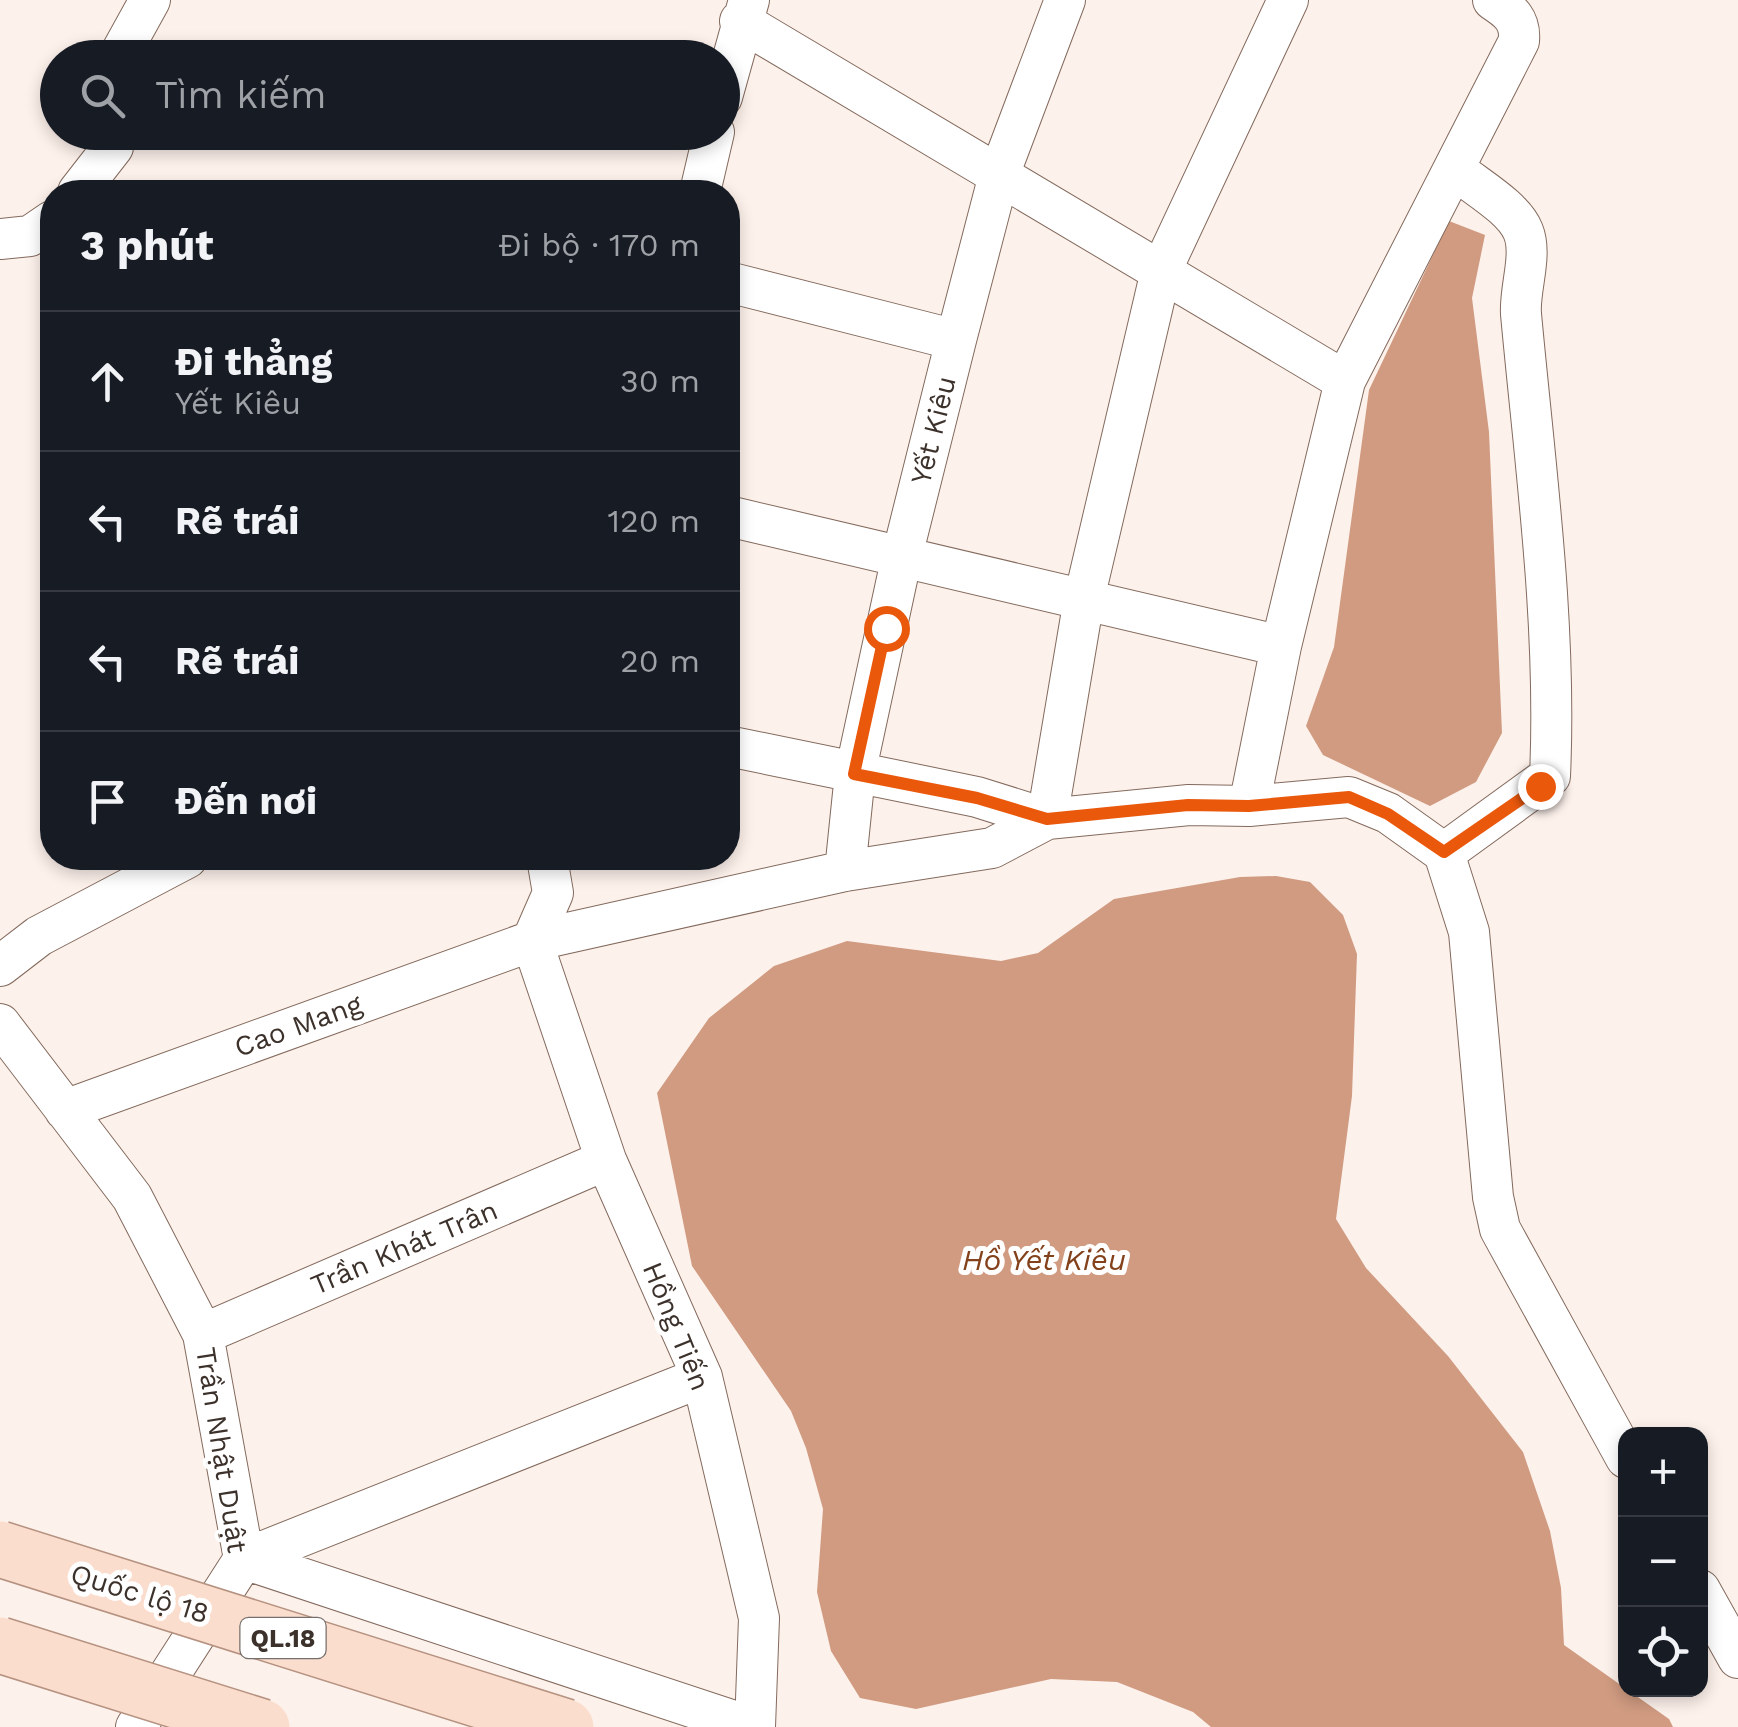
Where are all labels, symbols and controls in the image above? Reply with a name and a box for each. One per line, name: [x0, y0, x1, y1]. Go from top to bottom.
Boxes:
search box: [40, 40, 740, 150]
icon: search: [75, 68, 130, 123]
text: Tìm kiếm: [155, 73, 326, 117]
text: 3 phút: [80, 221, 214, 270]
text: Đi bộ · 170 m: [498, 226, 700, 264]
text: Đi thẳng: [175, 340, 332, 384]
icon: ahead: [80, 354, 135, 409]
text: 30 m: [620, 362, 700, 400]
street label: Yết Kiêu: [904, 373, 963, 488]
text: Yết Kiêu: [175, 384, 301, 422]
icon: left: [80, 494, 135, 549]
text: Rẽ trái: [175, 499, 299, 543]
text: 120 m: [608, 502, 700, 540]
route start: [864, 606, 910, 652]
icon: left: [80, 634, 135, 689]
text: Rẽ trái: [175, 639, 299, 683]
text: 20 m: [620, 642, 700, 680]
route end: [1518, 764, 1564, 810]
icon: arrive: [80, 774, 135, 829]
text: Đến nơi: [175, 779, 317, 823]
street label: Cao Mang: [230, 987, 367, 1064]
street label: Trần Khát Trân: [306, 1193, 502, 1302]
water label: Hồ Yết Kiêu: [962, 1242, 1126, 1277]
street label: Hồng Tiến: [636, 1257, 717, 1395]
street label: Trần Nhật Duật: [189, 1345, 254, 1555]
map controls: [1618, 1427, 1708, 1697]
button: +: [1618, 1427, 1708, 1517]
button: −: [1618, 1517, 1708, 1607]
street label: Quốc lộ 18: [67, 1557, 213, 1630]
button: locate: [1618, 1607, 1708, 1697]
road number: QL.18: [240, 1618, 326, 1658]

